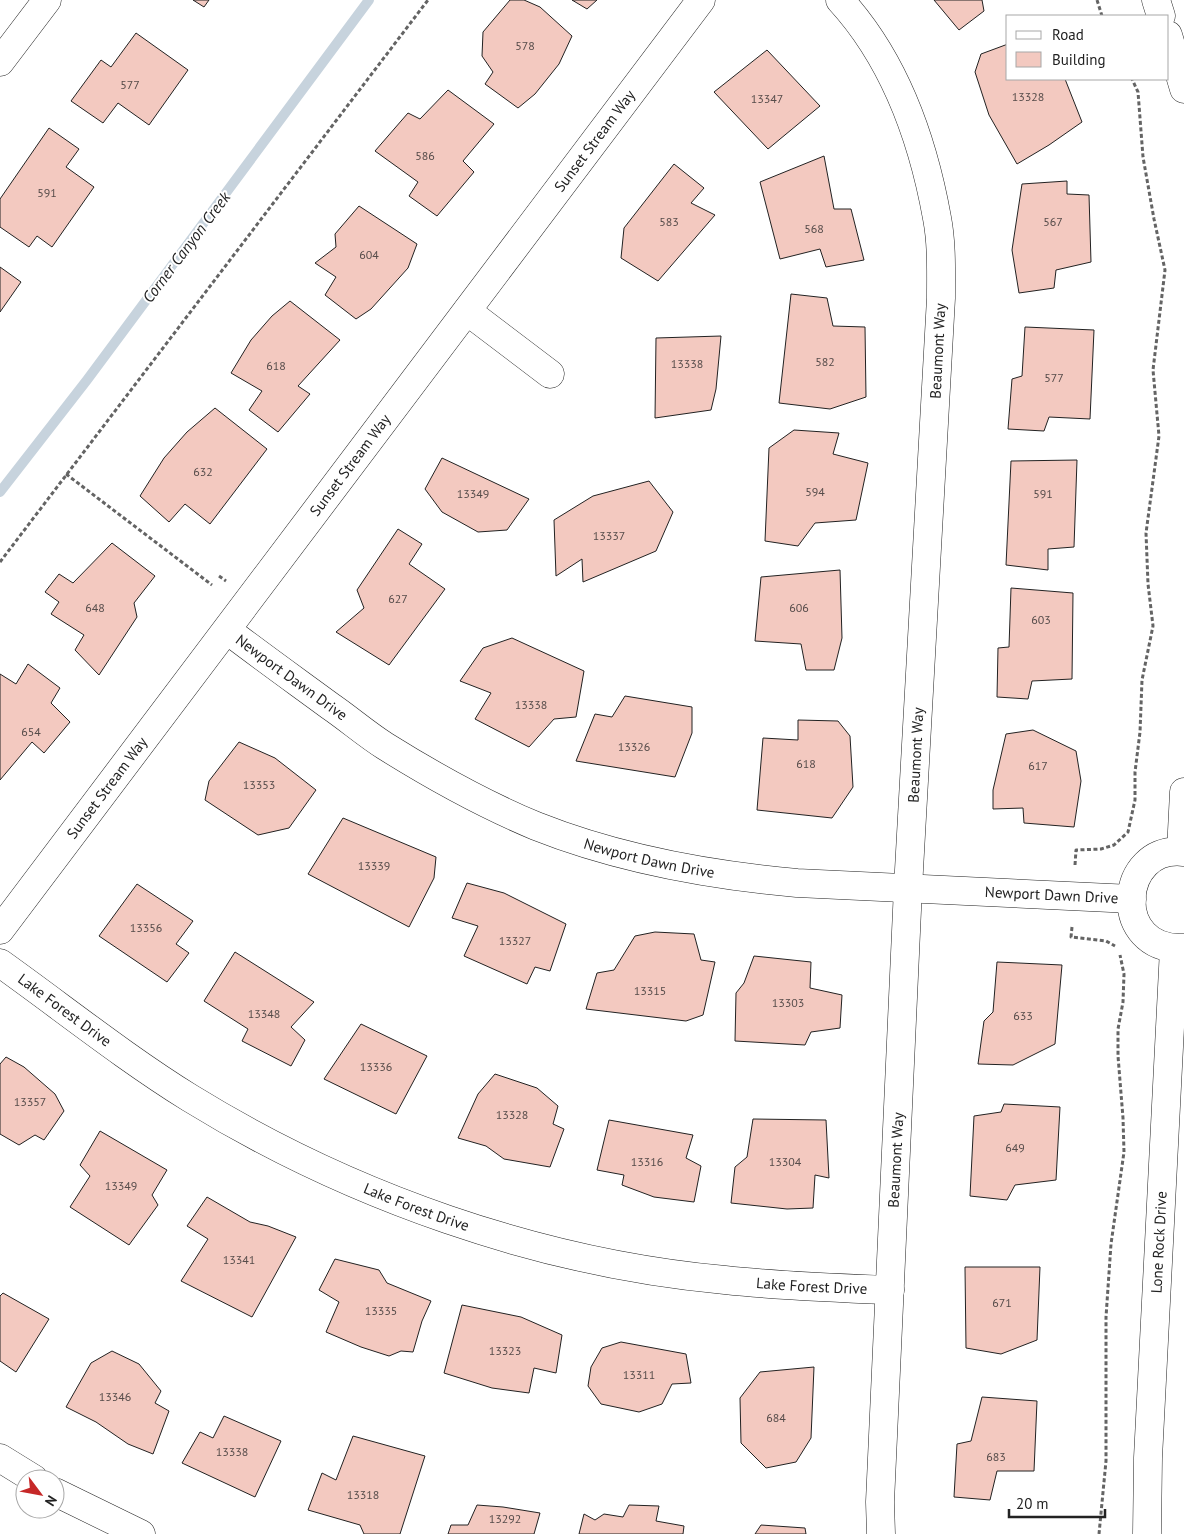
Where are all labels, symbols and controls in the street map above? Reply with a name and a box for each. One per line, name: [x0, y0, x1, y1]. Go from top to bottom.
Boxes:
legend: [1006, 15, 1169, 80]
text: Road: [1052, 25, 1084, 44]
house number: 578: [515, 38, 535, 53]
text: Building: [1052, 50, 1106, 69]
house number: 577: [120, 77, 140, 92]
street label: Sunset Stream Way: [550, 86, 639, 195]
house number: 13328: [1012, 89, 1044, 104]
house number: 13347: [751, 91, 783, 106]
house number: 586: [415, 148, 435, 163]
house number: 591: [37, 185, 57, 200]
water label: Corner Canyon Creek: [138, 187, 235, 306]
house number: 583: [659, 214, 679, 229]
house number: 567: [1043, 214, 1063, 229]
house number: 568: [804, 221, 824, 236]
house number: 604: [359, 247, 379, 262]
street label: Beaumont Way: [926, 303, 949, 399]
house number: 582: [815, 354, 835, 369]
house number: 13338: [671, 356, 703, 371]
house number: 618: [266, 358, 286, 373]
house number: 577: [1044, 370, 1064, 385]
street label: Sunset Stream Way: [305, 410, 394, 520]
house number: 632: [193, 464, 213, 479]
house number: 594: [805, 484, 825, 499]
house number: 13349: [457, 486, 489, 501]
house number: 591: [1033, 486, 1053, 501]
house number: 13337: [593, 528, 625, 543]
house number: 627: [388, 591, 408, 606]
house number: 648: [85, 600, 105, 615]
house number: 606: [789, 600, 809, 615]
house number: 603: [1031, 612, 1051, 627]
street label: Newport Dawn Drive: [232, 630, 351, 724]
house number: 13338: [515, 697, 547, 712]
street label: Beaumont Way: [904, 707, 927, 803]
house number: 654: [21, 724, 41, 739]
street label: Sunset Stream Way: [62, 733, 151, 842]
house number: 13326: [618, 739, 650, 754]
house number: 618: [796, 756, 816, 771]
house number: 617: [1028, 758, 1048, 773]
house number: 13353: [243, 777, 275, 792]
street label: Newport Dawn Drive: [581, 834, 716, 882]
house number: 13339: [358, 858, 390, 873]
street label: Newport Dawn Drive: [984, 882, 1119, 907]
house number: 13356: [130, 920, 162, 935]
house number: 13327: [499, 933, 531, 948]
street label: Lake Forest Drive: [14, 969, 115, 1051]
house number: 13315: [634, 983, 666, 998]
house number: 13303: [772, 995, 804, 1010]
house number: 13348: [248, 1006, 280, 1021]
house number: 633: [1013, 1008, 1033, 1023]
house number: 13336: [360, 1059, 392, 1074]
house number: 13357: [14, 1094, 46, 1109]
house number: 13328: [496, 1107, 528, 1122]
street label: Beaumont Way: [884, 1112, 907, 1208]
house number: 649: [1005, 1140, 1025, 1155]
house number: 13316: [631, 1154, 663, 1169]
house number: 13304: [769, 1154, 802, 1169]
house number: 13349: [105, 1178, 137, 1193]
street label: Lake Forest Drive: [361, 1178, 472, 1235]
street label: Lone Rock Drive: [1146, 1191, 1171, 1294]
house number: 13341: [223, 1252, 255, 1267]
street label: Lake Forest Drive: [755, 1273, 868, 1298]
house number: 671: [992, 1295, 1012, 1310]
house number: 13335: [365, 1303, 397, 1318]
house number: 13323: [489, 1343, 521, 1358]
house number: 13311: [623, 1367, 655, 1382]
house number: 13346: [99, 1389, 131, 1404]
house number: 684: [766, 1410, 786, 1425]
house number: 13338: [216, 1444, 248, 1459]
house number: 683: [986, 1449, 1006, 1464]
north arrow: [15, 1469, 65, 1519]
scale bar: [1009, 1486, 1105, 1518]
house number: 13318: [347, 1487, 379, 1502]
text: N: [41, 1492, 61, 1510]
text: 20 m: [1016, 1494, 1049, 1513]
house number: 13292: [489, 1511, 521, 1526]

